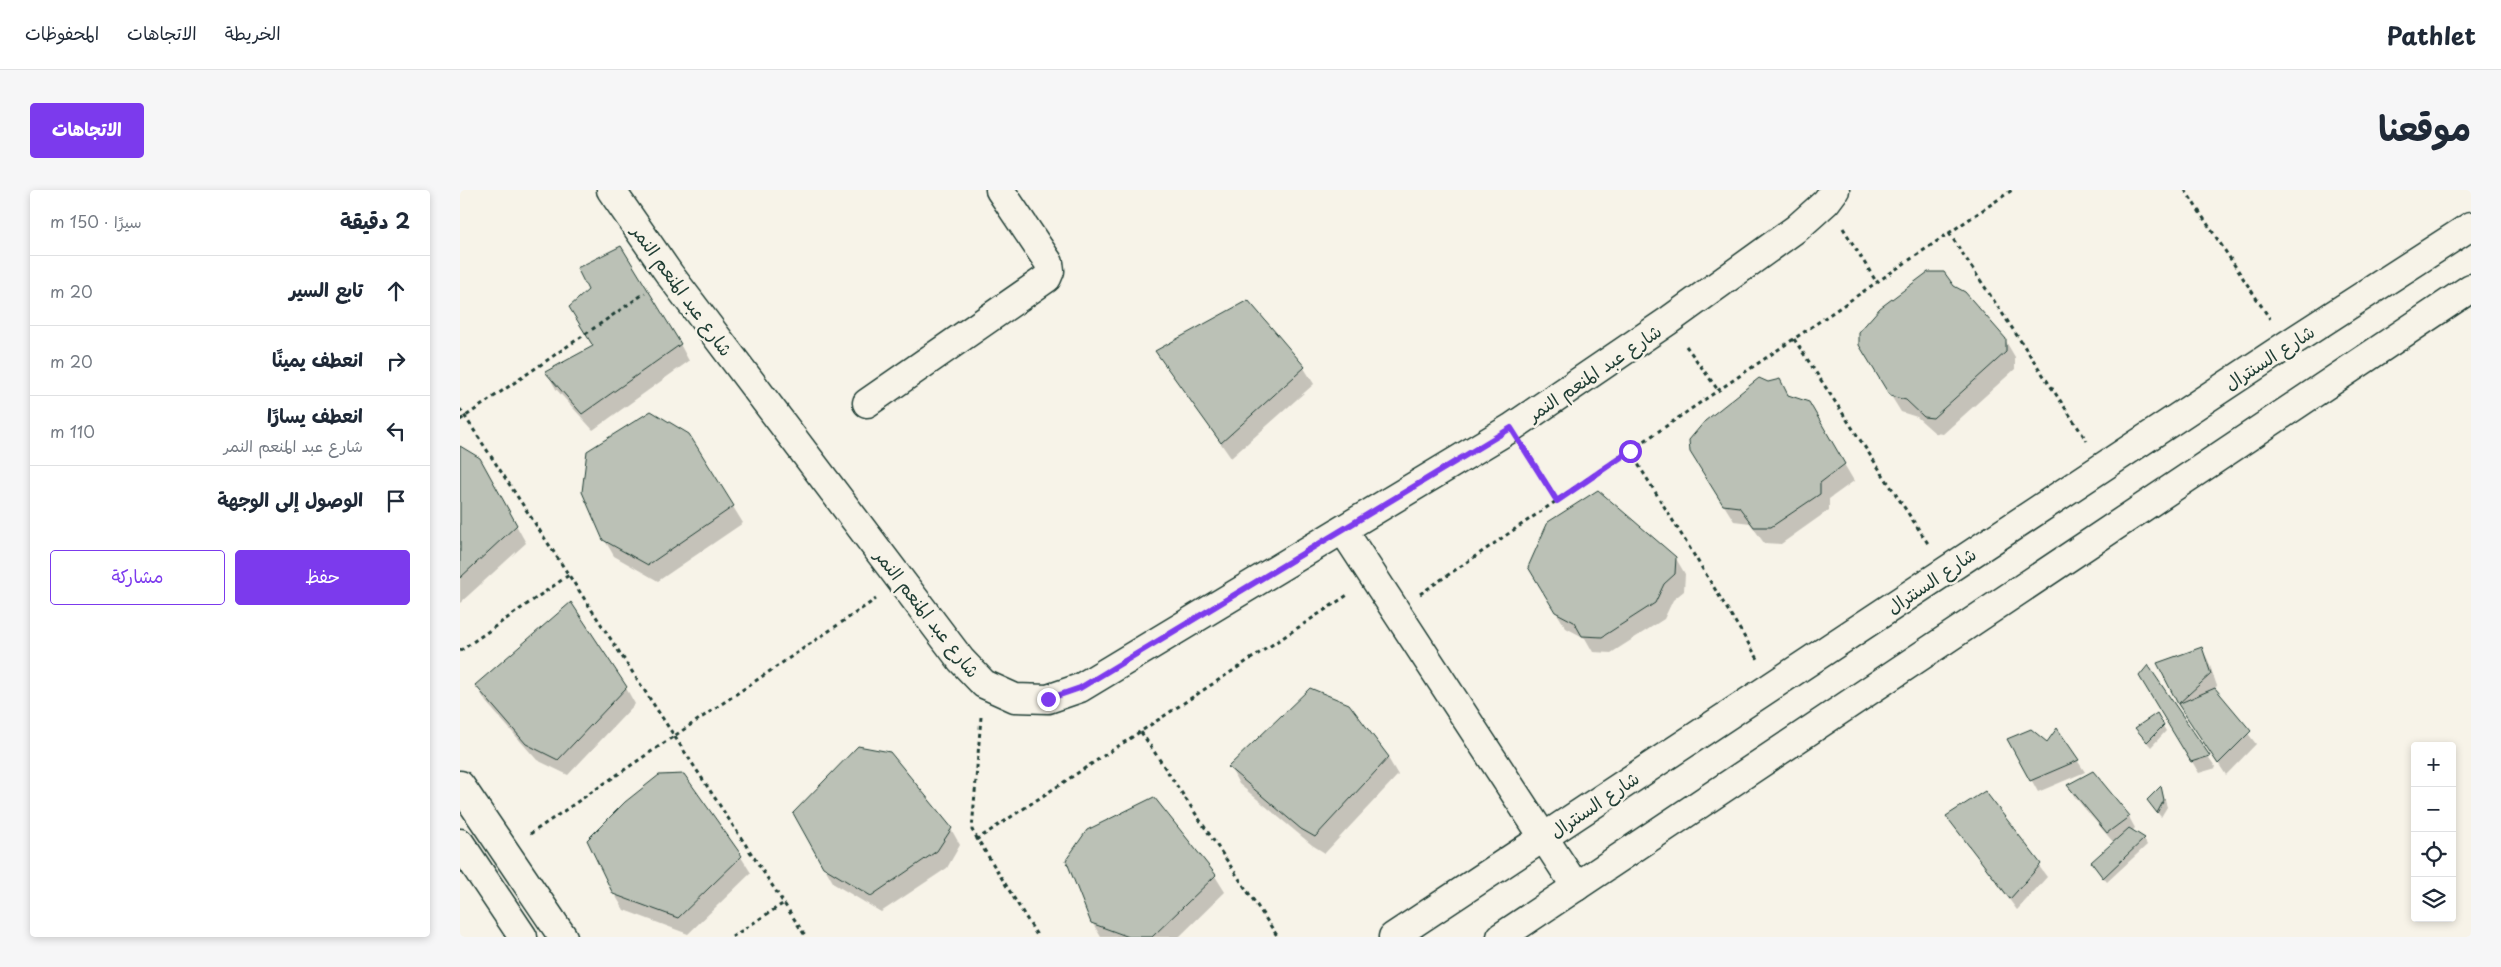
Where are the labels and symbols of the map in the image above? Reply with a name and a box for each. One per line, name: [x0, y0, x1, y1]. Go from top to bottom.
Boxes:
street label: شارع عبد المنعم النمر: [623, 217, 740, 362]
street label: شارع عبد المنعم النمر: [1520, 317, 1668, 430]
street label: شارع السنترال: [2218, 318, 2320, 396]
route start: [1619, 440, 1642, 463]
street label: شارع السنترال: [1881, 540, 1981, 620]
street label: شارع عبد المنعم النمر: [866, 541, 987, 684]
route end: [1037, 688, 1060, 711]
street label: شارع السنترال: [1544, 764, 1644, 844]

